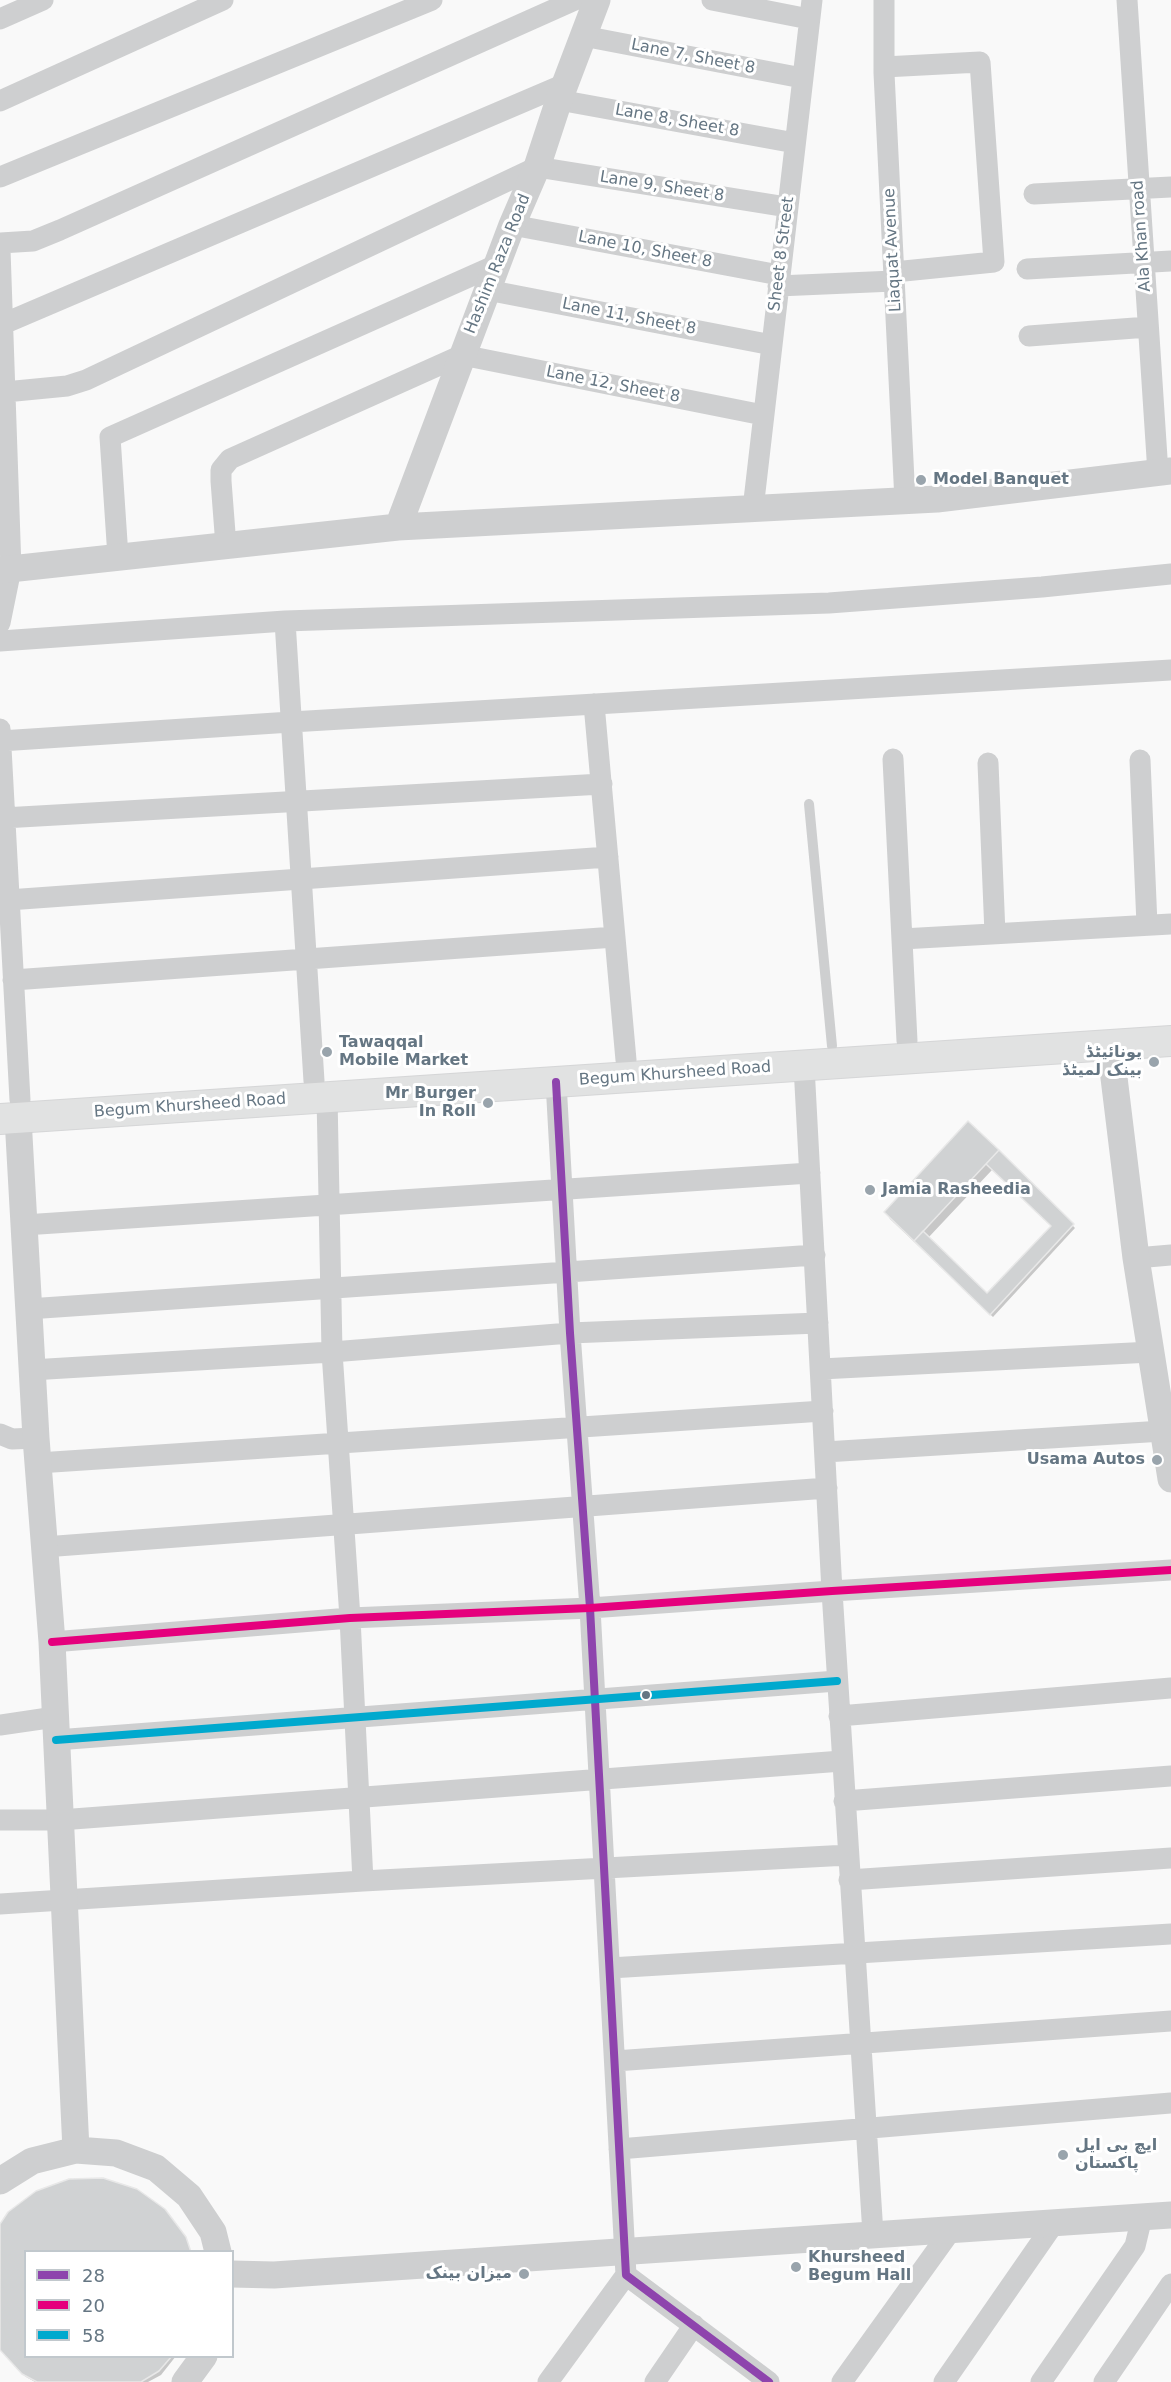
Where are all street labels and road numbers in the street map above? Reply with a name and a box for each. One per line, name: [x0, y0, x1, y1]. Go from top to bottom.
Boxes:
street label: Lane 7, Sheet 8: [629, 36, 757, 78]
street label: Lane 8, Sheet 8: [613, 101, 741, 141]
street label: Lane 9, Sheet 8: [598, 168, 726, 206]
street label: Ala Khan road: [1129, 180, 1155, 292]
street label: Liaquat Avenue: [880, 188, 906, 312]
street label: Hashim Raza Road: [461, 191, 535, 337]
street label: Sheet 8 Street: [765, 196, 799, 312]
street label: Lane 10, Sheet 8: [576, 228, 714, 272]
street label: Lane 11, Sheet 8: [560, 295, 698, 339]
street label: Lane 12, Sheet 8: [544, 363, 682, 407]
street label: Begum Khursheed Road: [578, 1058, 772, 1090]
street label: Begum Khursheed Road: [93, 1090, 287, 1122]

